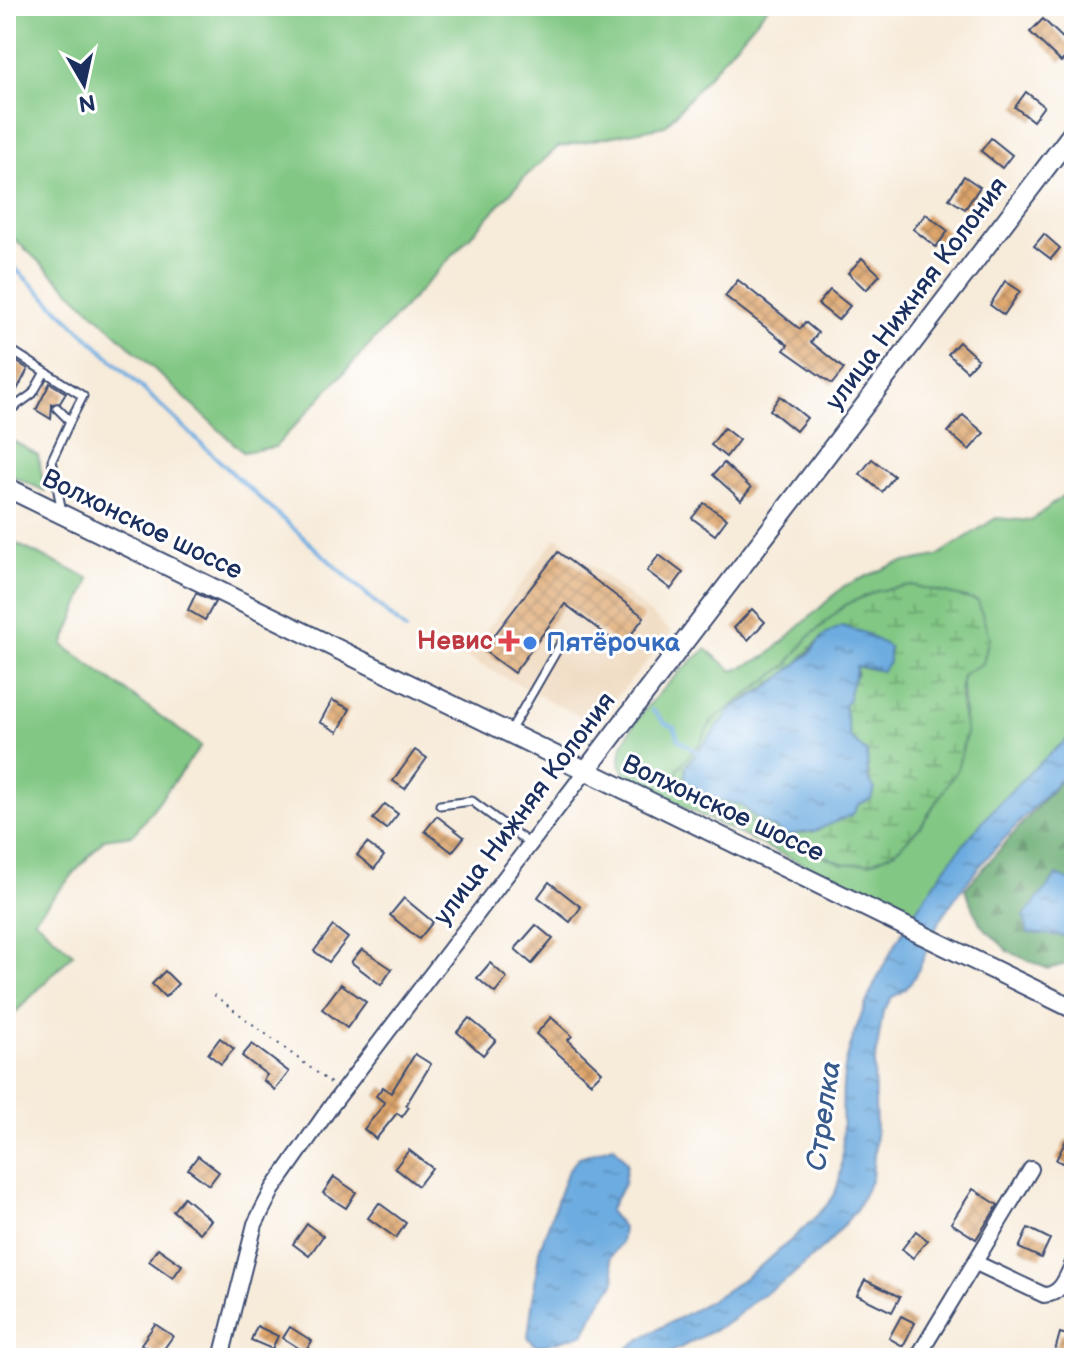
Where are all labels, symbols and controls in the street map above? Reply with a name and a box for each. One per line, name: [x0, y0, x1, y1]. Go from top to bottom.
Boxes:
north arrow: [44, 44, 124, 124]
text: N: [77, 88, 97, 117]
street label: улица Нижняя Колония: [819, 171, 1015, 417]
street label: Волхонское шоссе: [37, 463, 247, 587]
place label: Невис: [417, 626, 493, 657]
place label: Пятёрочка: [546, 628, 681, 659]
marker: Невис: [500, 632, 518, 650]
marker: Пятёрочка: [521, 634, 539, 652]
street label: улица Нижняя Колония: [427, 686, 623, 932]
street label: Волхонское шоссе: [617, 749, 829, 869]
water label: Стрелка: [800, 1059, 848, 1173]

